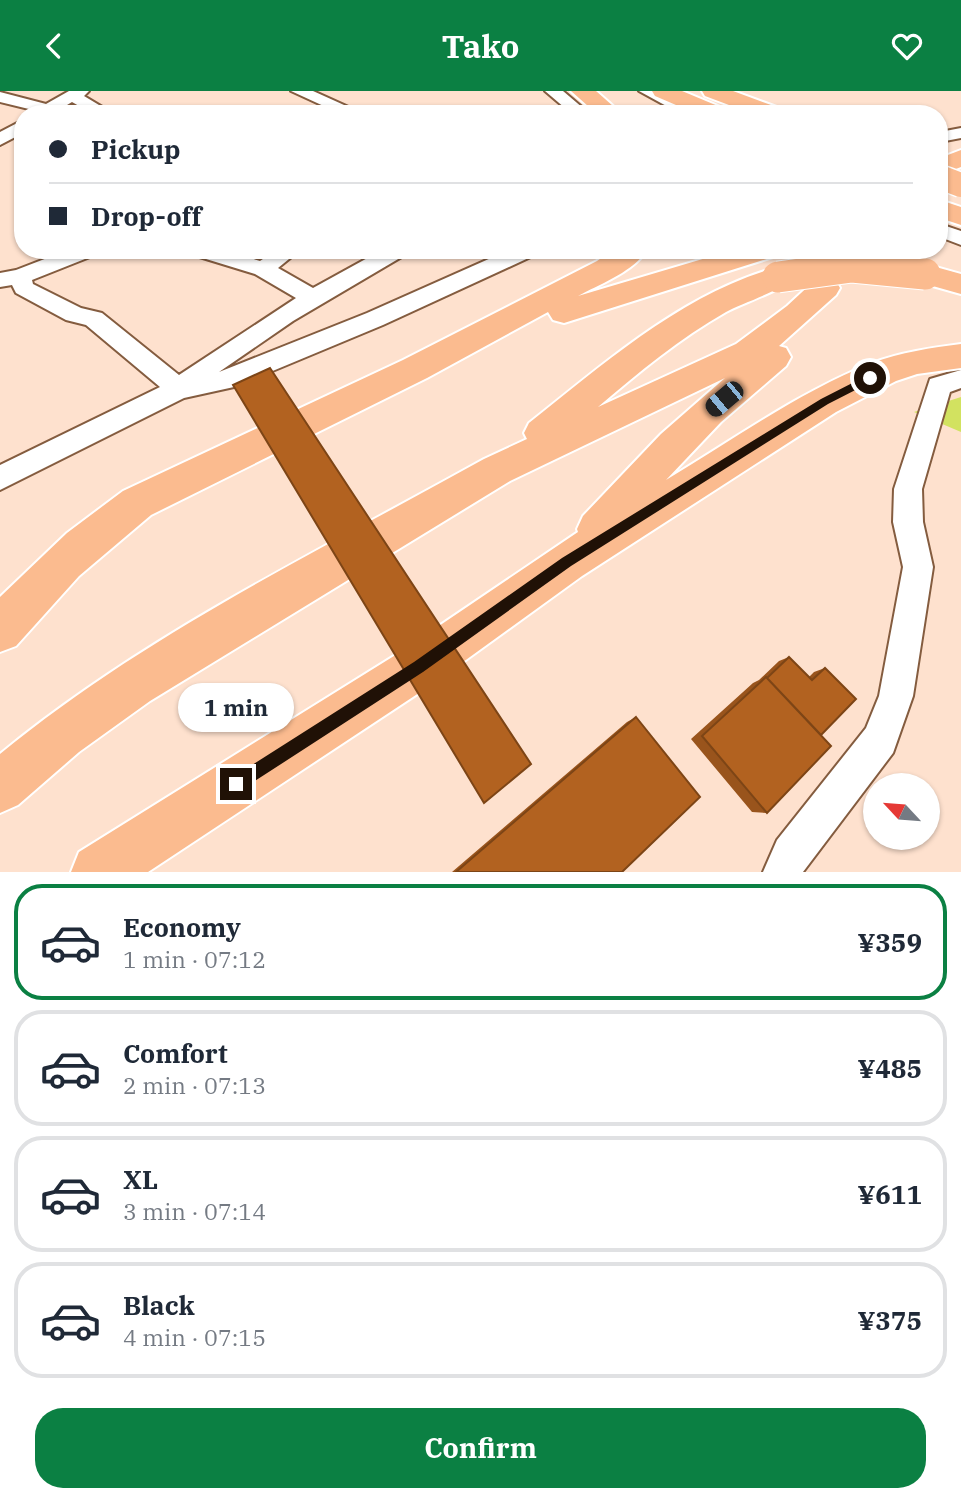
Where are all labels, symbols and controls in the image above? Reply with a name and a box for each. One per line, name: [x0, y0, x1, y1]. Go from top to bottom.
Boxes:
text: Tako: [442, 25, 519, 67]
icon: back: [35, 27, 73, 65]
icon: heart: [888, 27, 926, 65]
text: Pickup: [91, 132, 181, 166]
text: Drop-off: [91, 199, 202, 233]
route start: [854, 362, 886, 394]
car: [702, 377, 747, 421]
callout: 1 min: [178, 683, 294, 731]
text: 1 min: [204, 692, 268, 722]
route end: [220, 768, 252, 800]
north arrow: [863, 773, 940, 851]
map controls: [863, 773, 940, 850]
text: Economy: [123, 910, 241, 944]
icon: car: [39, 911, 102, 974]
text: ¥359: [857, 925, 922, 959]
text: 1 min · 07:12: [123, 944, 266, 974]
text: Comfort: [123, 1036, 228, 1070]
icon: car: [39, 1037, 102, 1100]
text: ¥485: [857, 1051, 922, 1085]
text: 2 min · 07:13: [123, 1070, 266, 1100]
text: XL: [123, 1162, 158, 1196]
icon: car: [39, 1163, 102, 1226]
text: ¥611: [857, 1177, 922, 1211]
text: 3 min · 07:14: [123, 1196, 266, 1226]
text: Black: [123, 1288, 195, 1322]
icon: car: [39, 1289, 102, 1352]
text: ¥375: [857, 1303, 922, 1337]
text: 4 min · 07:15: [123, 1322, 266, 1352]
button: Confirm: [35, 1408, 926, 1488]

